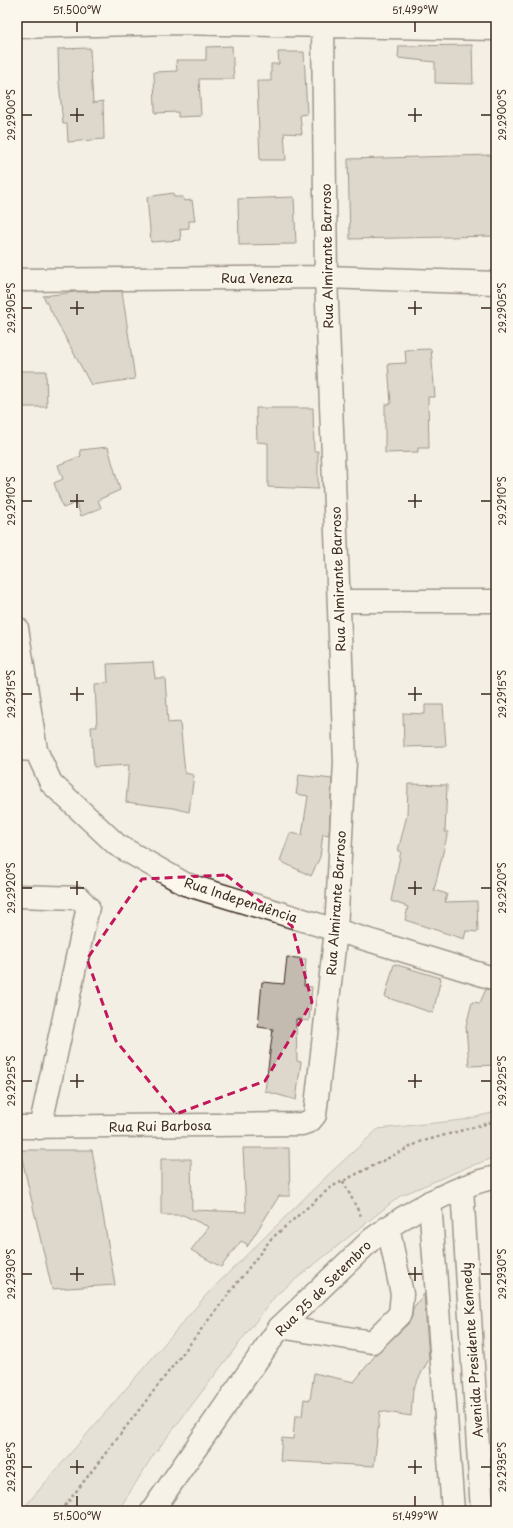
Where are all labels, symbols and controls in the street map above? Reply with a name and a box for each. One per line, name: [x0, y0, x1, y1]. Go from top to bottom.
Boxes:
text: 51.500°W: [53, 2, 102, 17]
text: 51.499°W: [392, 2, 439, 17]
text: 29.2900°S: [3, 89, 18, 141]
text: 29.2900°S: [494, 89, 509, 141]
street label: Rua Almirante Barroso: [316, 183, 337, 329]
street label: Rua Veneza: [221, 268, 294, 287]
text: 29.2905°S: [3, 283, 18, 333]
text: 29.2905°S: [494, 283, 509, 333]
text: 29.2910°S: [3, 476, 18, 526]
text: 29.2910°S: [494, 476, 509, 526]
street label: Rua Almirante Barroso: [325, 506, 350, 652]
text: 29.2915°S: [3, 670, 18, 718]
text: 29.2915°S: [494, 670, 509, 718]
street label: Rua Almirante Barroso: [321, 830, 350, 976]
text: 29.2920°S: [3, 862, 18, 914]
text: 29.2920°S: [494, 862, 509, 914]
street label: Rua Independência: [182, 872, 300, 927]
text: 29.2925°S: [3, 1056, 18, 1106]
text: 29.2925°S: [494, 1056, 509, 1106]
street label: Rua Rui Barbosa: [108, 1115, 212, 1136]
street label: Rua 25 de Setembro: [270, 1235, 375, 1340]
text: 29.2930°S: [3, 1248, 18, 1300]
text: 29.2930°S: [494, 1248, 509, 1300]
street label: Avenida Presidente Kennedy: [456, 1262, 487, 1438]
text: 29.2935°S: [3, 1442, 18, 1492]
text: 29.2935°S: [494, 1442, 509, 1492]
text: 51.500°W: [53, 1508, 102, 1523]
text: 51.499°W: [392, 1508, 439, 1523]

